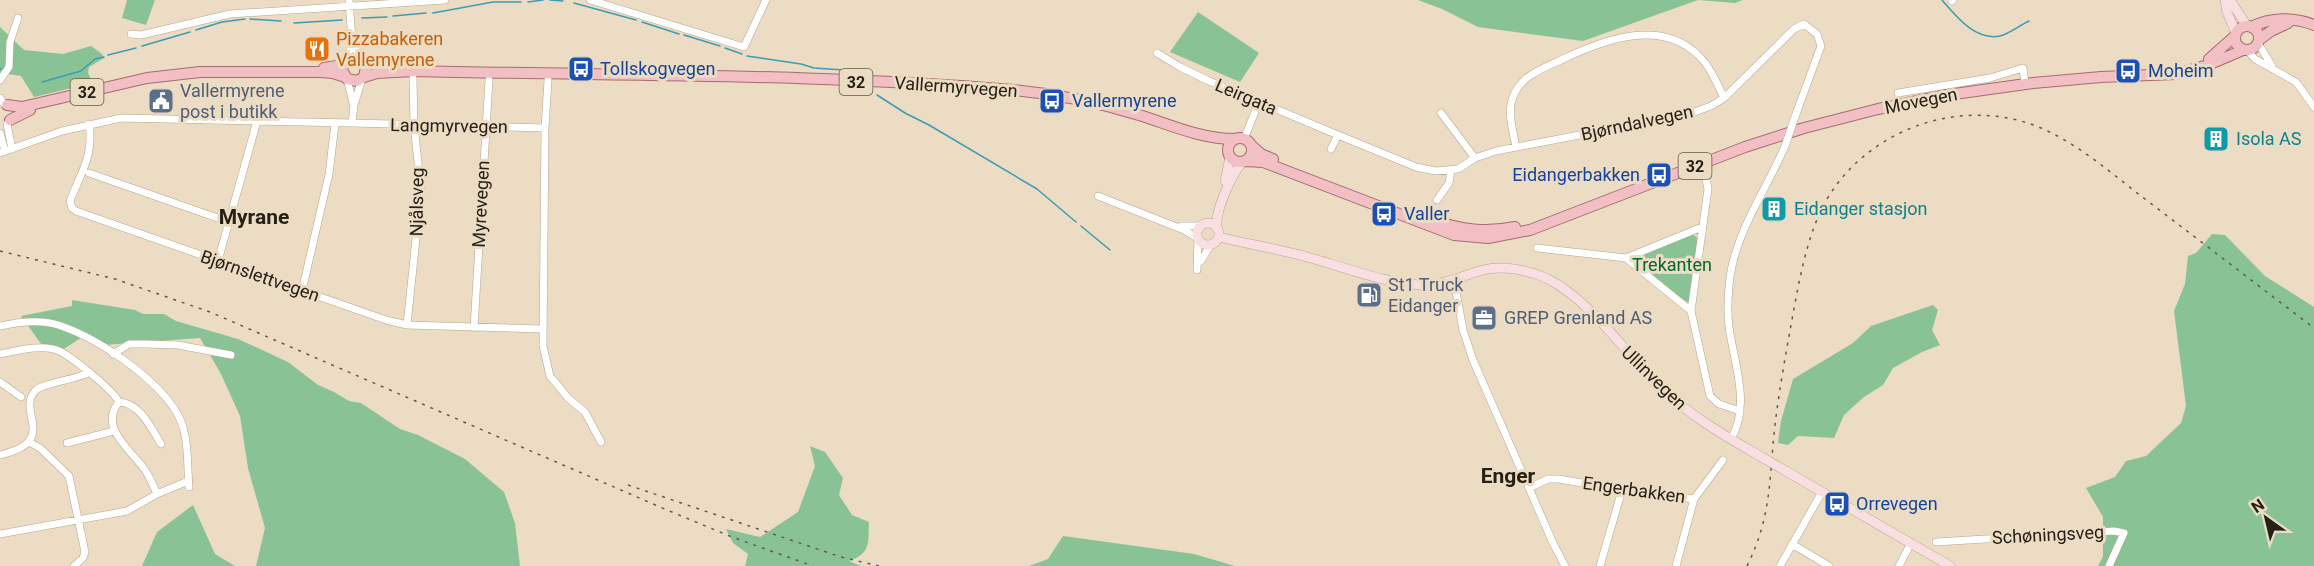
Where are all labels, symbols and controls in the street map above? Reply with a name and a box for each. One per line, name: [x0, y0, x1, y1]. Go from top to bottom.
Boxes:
place label: Pizzabakeren Vallemyrene: [336, 28, 443, 70]
restaurant icon: Pizzabakeren Vallemyrene: [302, 34, 332, 64]
bus stop icon: Tollskogvegen: [566, 54, 596, 84]
bus stop icon: Moheim: [2113, 56, 2143, 86]
place label: Tollskogvegen: [600, 58, 715, 79]
place label: Moheim: [2148, 60, 2214, 81]
road number: 32: [840, 69, 872, 95]
street label: Vallermyrvegen: [894, 72, 1018, 101]
street label: Leirgata: [1212, 74, 1280, 119]
road number: 32: [70, 79, 104, 105]
place label: Vallermyrene post i butikk: [180, 80, 285, 122]
street label: Movegen: [1883, 83, 1959, 118]
public building icon: Vallermyrene post i butikk: [146, 86, 176, 116]
bus stop icon: Vallermyrene: [1037, 86, 1067, 116]
place label: Vallermyrene: [1072, 90, 1177, 111]
street label: Bjørndalvegen: [1579, 100, 1695, 145]
street label: Langmyrvegen: [390, 114, 508, 137]
building icon: Isola AS: [2201, 124, 2231, 154]
place label: Isola AS: [2236, 128, 2302, 149]
road number: 32: [1678, 153, 1712, 179]
street label: Myrevegen: [468, 160, 493, 248]
bus stop icon: Eidangerbakken: [1644, 160, 1674, 190]
place label: Eidangerbakken: [1512, 164, 1640, 185]
street label: Njålsveg: [405, 167, 428, 237]
building icon: Eidanger stasjon: [1759, 194, 1789, 224]
place label: Eidanger stasjon: [1794, 198, 1927, 219]
bus stop icon: Valler: [1369, 199, 1399, 229]
place label: Valler: [1404, 203, 1449, 224]
district label: Myrane: [219, 205, 289, 229]
street label: Bjørnslettvegen: [198, 245, 322, 306]
park label: Trekanten: [1632, 254, 1712, 275]
place label: St1 Truck Eidanger: [1388, 274, 1464, 316]
fuel station icon: St1 Truck Eidanger: [1354, 280, 1384, 310]
office icon: GREP Grenland AS: [1469, 303, 1499, 333]
place label: GREP Grenland AS: [1504, 307, 1653, 328]
street label: Ullinvegen: [1617, 341, 1691, 414]
district label: Enger: [1481, 464, 1536, 488]
street label: Engerbakken: [1581, 472, 1687, 507]
north arrow: [2236, 488, 2296, 548]
bus stop icon: Orrevegen: [1822, 489, 1852, 519]
place label: Orrevegen: [1856, 493, 1938, 514]
text: N: [2248, 495, 2268, 517]
street label: Schøningsveg: [1991, 521, 2105, 548]

